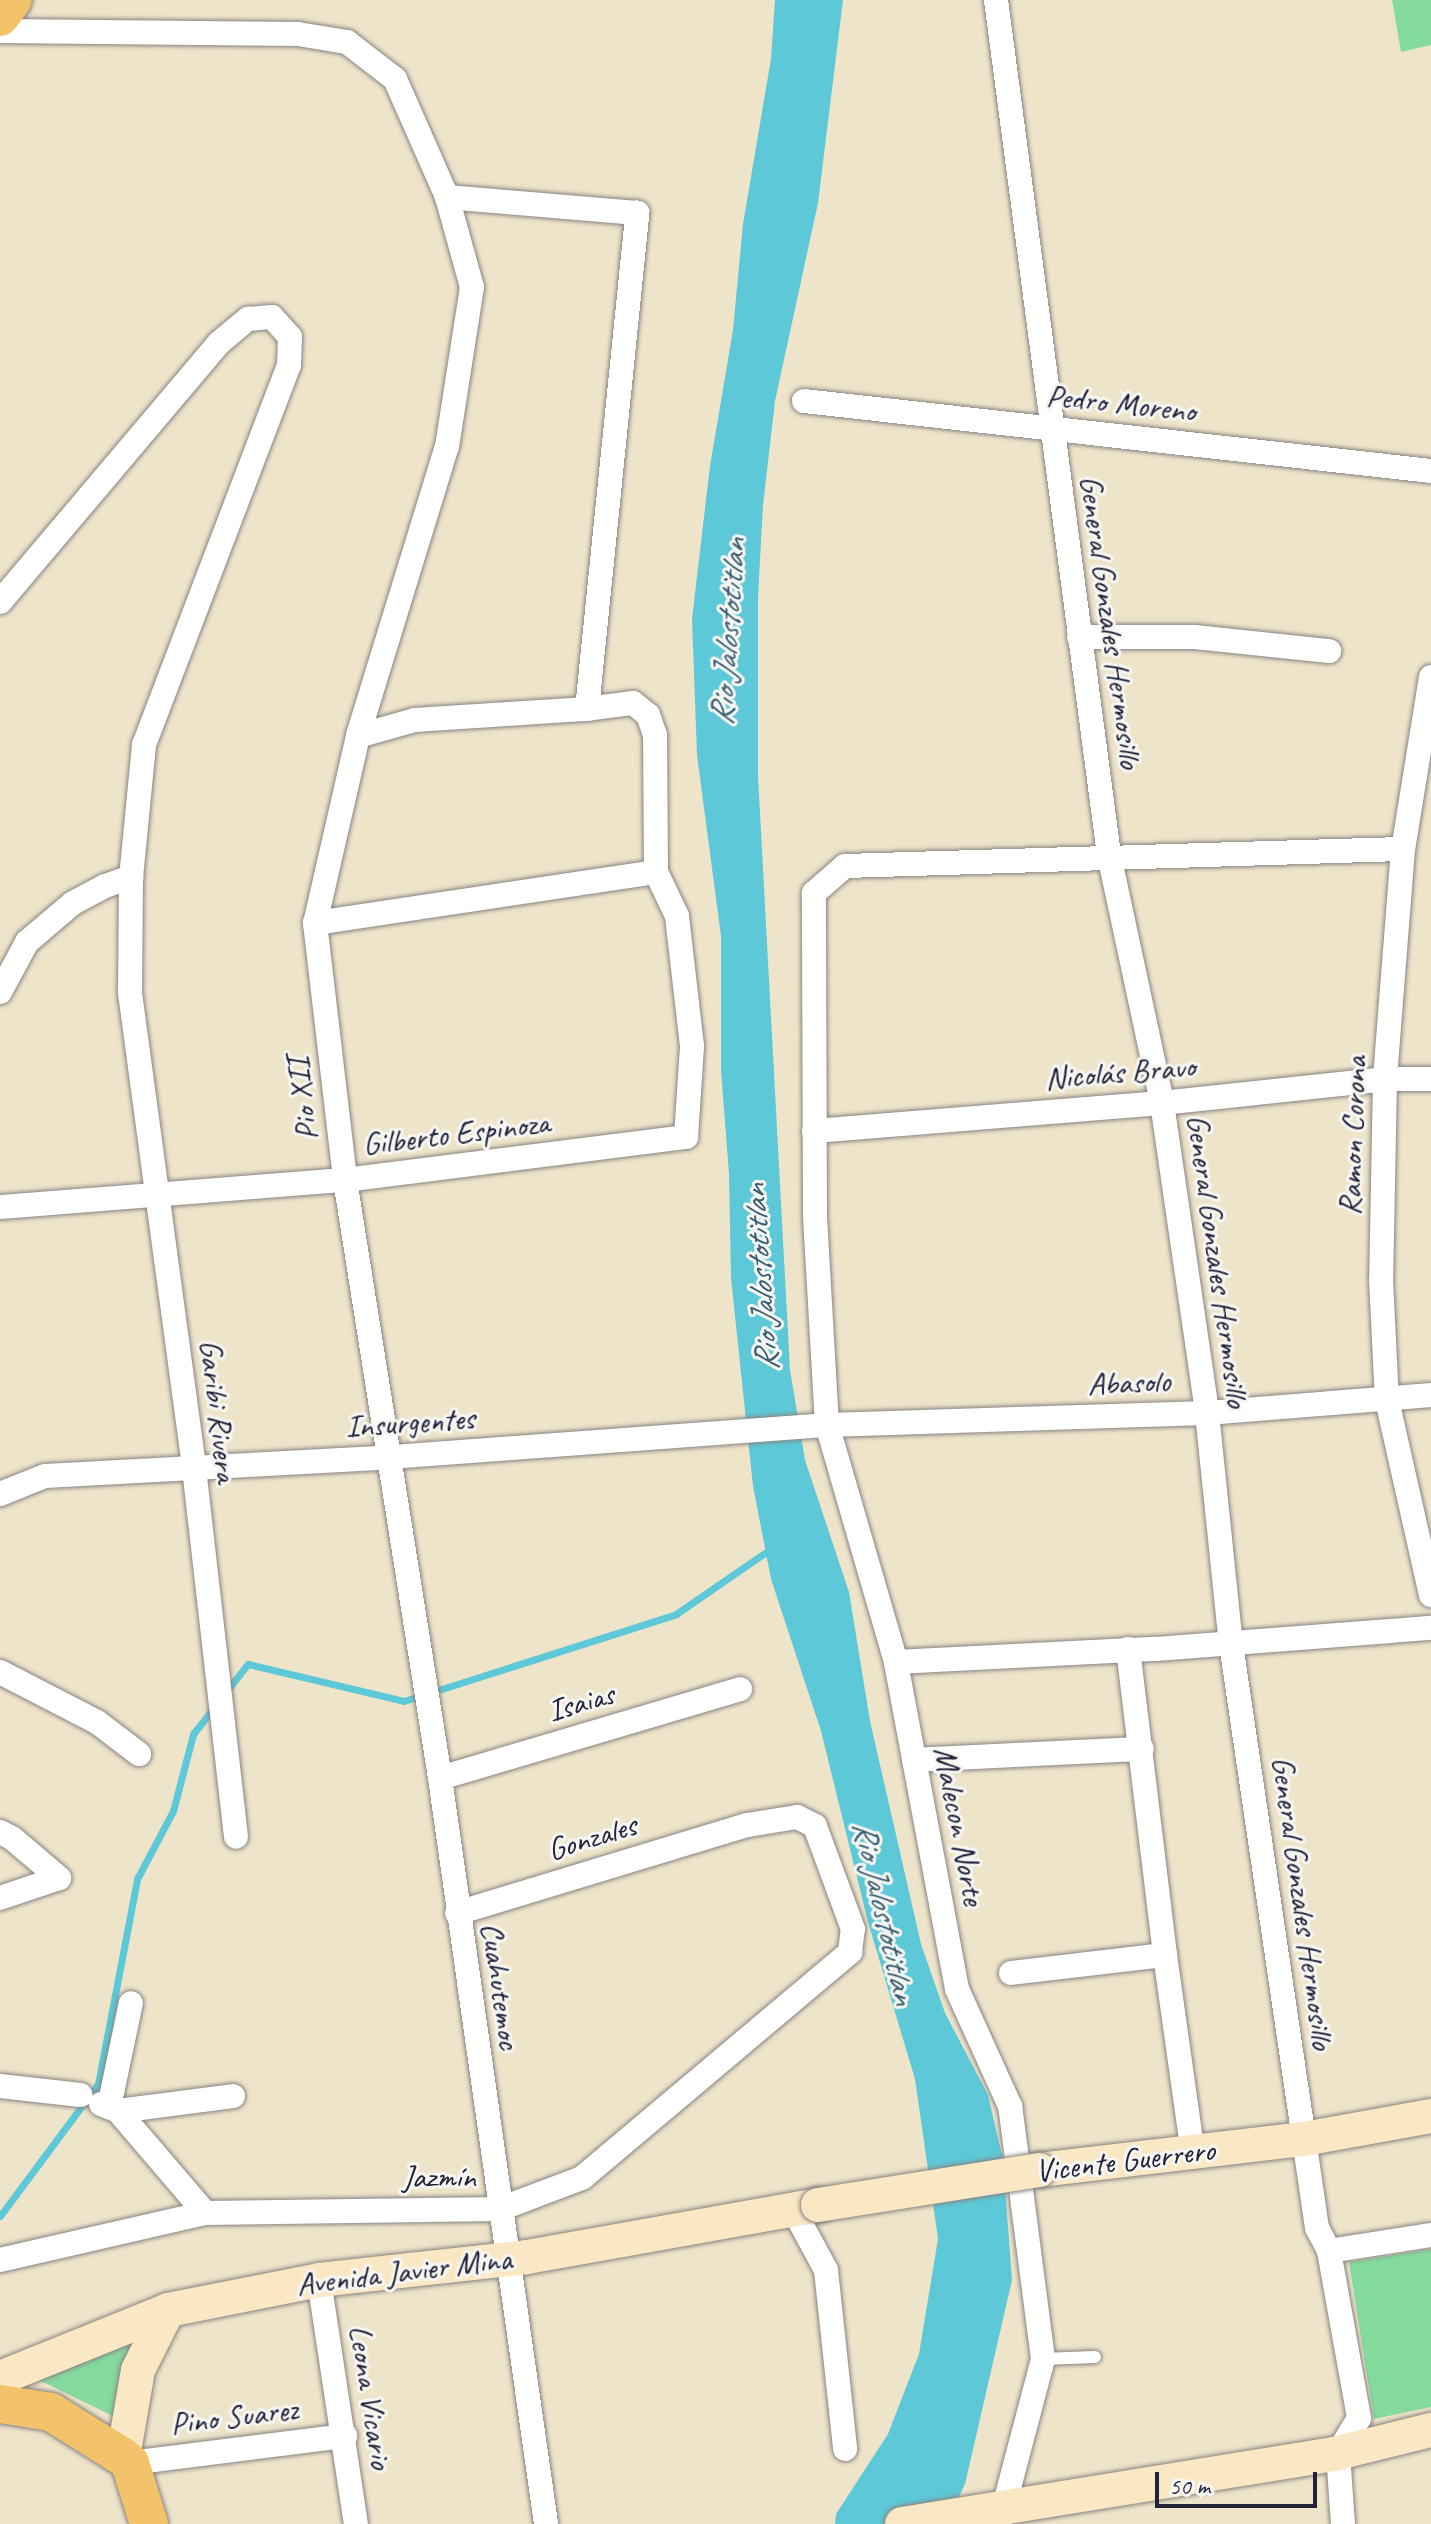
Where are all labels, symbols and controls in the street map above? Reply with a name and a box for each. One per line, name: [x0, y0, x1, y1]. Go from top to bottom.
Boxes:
street label: Pedro Moreno: [1045, 377, 1197, 431]
street label: General Gonzales Hermosillo: [1070, 472, 1150, 772]
water label: Rio Jalostotitlan: [700, 538, 754, 726]
street label: Nicolás Bravo: [1043, 1047, 1197, 1099]
street label: Pio XII: [279, 1056, 327, 1142]
street label: Ramon Corona: [1331, 1056, 1375, 1216]
street label: Gilberto Espinoza: [361, 1104, 551, 1164]
street label: General Gonzales Hermosillo: [1177, 1111, 1257, 1411]
water label: Rio Jalostotitlan: [733, 1184, 787, 1372]
street label: Garibi Rivera: [190, 1337, 246, 1485]
street label: Abasolo: [1087, 1362, 1171, 1404]
street label: Insurgentes: [344, 1399, 476, 1447]
street label: Isaias: [543, 1675, 619, 1731]
street label: Malecon Norte: [925, 1744, 993, 1908]
street label: General Gonzales Hermosillo: [1262, 1753, 1342, 2053]
street label: Gonzales: [543, 1806, 641, 1870]
water label: Rio Jalostotitlan: [844, 1817, 926, 2007]
street label: Cuahutemoc: [472, 1920, 528, 2052]
street label: Vicente Guerrero: [1033, 2131, 1217, 2191]
street label: Jazmín: [402, 2158, 476, 2196]
street label: Avenida Javier Mina: [294, 2240, 514, 2304]
street label: Leona Vicario: [340, 2322, 400, 2472]
street label: Pino Suarez: [169, 2390, 299, 2444]
scale bar: [1159, 2456, 1321, 2506]
text: 50 m: [1169, 2471, 1210, 2501]

